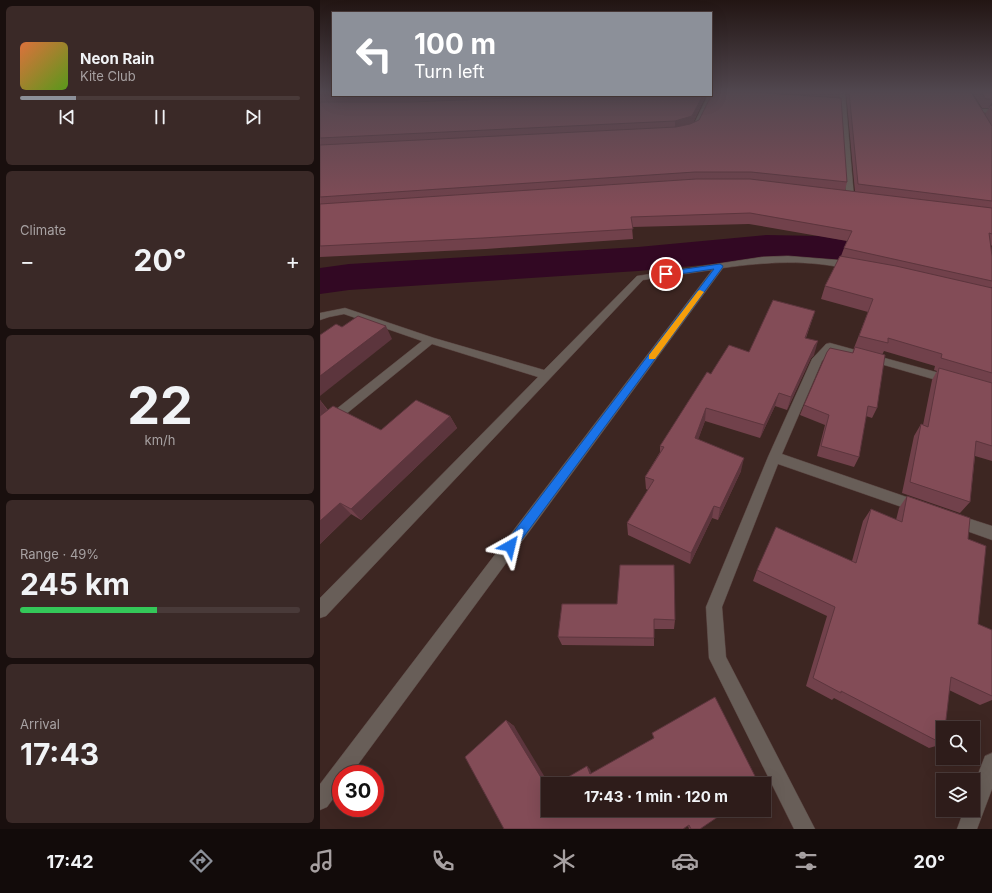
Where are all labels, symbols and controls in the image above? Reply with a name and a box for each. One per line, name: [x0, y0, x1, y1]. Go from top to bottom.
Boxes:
text: 100 m: [414, 27, 496, 61]
icon: left: [348, 28, 400, 80]
text: Neon Rain: [80, 49, 154, 68]
text: Turn left: [414, 61, 484, 82]
text: Kite Club: [80, 68, 136, 84]
icon: previous: [56, 106, 78, 128]
icon: pause: [149, 106, 171, 128]
icon: next: [242, 106, 264, 128]
text: Climate: [20, 222, 66, 238]
text: 20°: [134, 242, 186, 278]
text: −: [20, 248, 35, 274]
text: +: [285, 248, 300, 274]
pin: [649, 257, 683, 291]
icon: arrive: [655, 263, 677, 285]
text: 22: [127, 374, 193, 437]
text: km/h: [145, 432, 175, 448]
position arrow: [489, 525, 531, 567]
text: Range · 49%: [20, 546, 99, 562]
text: 245 km: [20, 566, 130, 602]
text: Arrival: [20, 716, 60, 732]
map controls: [936, 721, 980, 817]
button: search: [936, 721, 980, 765]
text: 17:43: [20, 736, 99, 772]
speed limit sign: 30: [332, 765, 384, 817]
button: layers: [936, 773, 980, 817]
text: 17:43 · 1 min · 120 m: [584, 787, 728, 806]
icon: directions: [187, 847, 215, 875]
icon: music: [308, 847, 336, 875]
icon: phone: [429, 847, 457, 875]
icon: climate: [550, 847, 578, 875]
icon: car: [671, 847, 699, 875]
icon: filters: [792, 847, 820, 875]
text: 17:42: [47, 851, 94, 872]
text: 20°: [914, 851, 945, 872]

